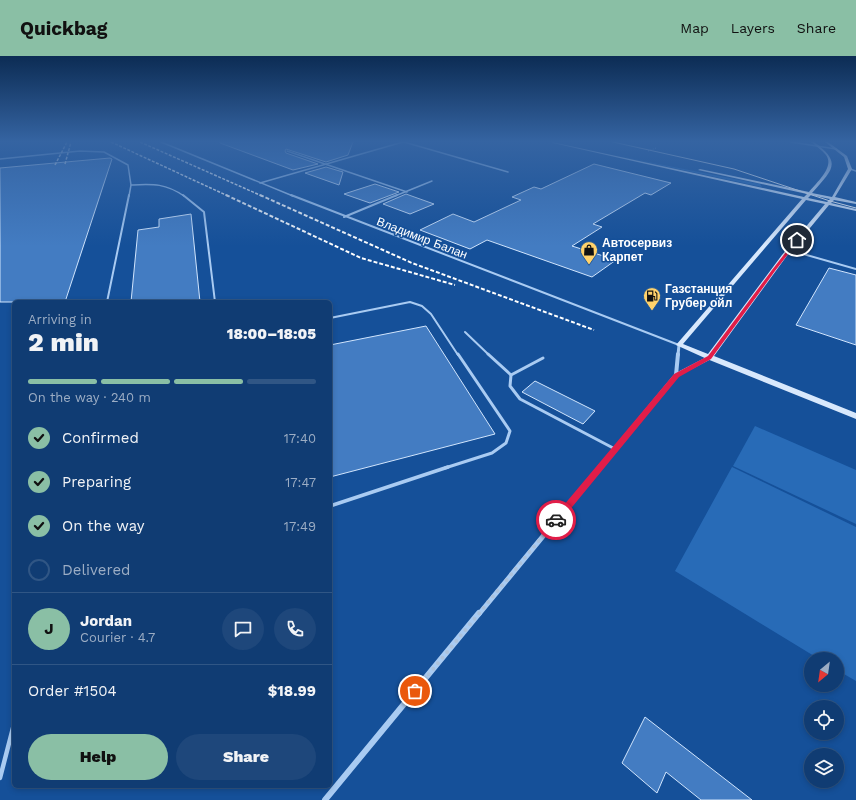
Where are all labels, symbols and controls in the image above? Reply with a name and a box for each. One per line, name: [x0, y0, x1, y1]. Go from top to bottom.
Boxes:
text: Quickbag: [20, 17, 107, 40]
text: Map: [680, 20, 709, 36]
text: Layers: [731, 20, 775, 36]
text: Share: [797, 20, 836, 36]
street label: Владимир Балан: [375, 214, 469, 262]
pin: [780, 223, 814, 257]
icon: home: [786, 229, 808, 251]
place label: Автосервиз Карпет: [602, 236, 672, 264]
shop icon: Автосервиз Карпет: [579, 240, 599, 265]
place label: Газстанция Грубер ойл: [665, 282, 732, 310]
fuel station icon: Газстанция Грубер ойл: [642, 286, 662, 311]
text: Arriving in: [28, 312, 92, 327]
text: 18:00–18:05: [227, 325, 316, 343]
text: 2 min: [28, 327, 99, 357]
text: On the way · 240 m: [28, 390, 151, 405]
icon: check: [28, 427, 50, 449]
text: Confirmed: [62, 429, 139, 447]
text: 17:40: [284, 431, 316, 446]
icon: check: [28, 471, 50, 493]
text: Preparing: [62, 473, 131, 491]
text: 17:47: [285, 475, 316, 490]
courier: [536, 500, 576, 540]
icon: car: [545, 509, 567, 531]
icon: check: [28, 515, 50, 537]
text: On the way: [62, 517, 144, 535]
text: 17:49: [284, 519, 316, 534]
text: Delivered: [62, 561, 130, 579]
button: chat: [222, 608, 264, 650]
button: phone: [274, 608, 316, 650]
text: Jordan: [80, 612, 132, 630]
text: J: [44, 620, 54, 638]
text: Courier · 4.7: [80, 630, 155, 645]
north arrow: [804, 652, 844, 692]
map controls: [804, 652, 844, 788]
pin: [398, 674, 432, 708]
icon: bag: [404, 680, 426, 702]
text: Order #1504: [28, 682, 117, 700]
text: $18.99: [268, 682, 316, 700]
button: locate: [804, 700, 844, 740]
button: Help: [28, 734, 168, 780]
button: Share: [176, 734, 316, 780]
button: layers: [804, 748, 844, 788]

